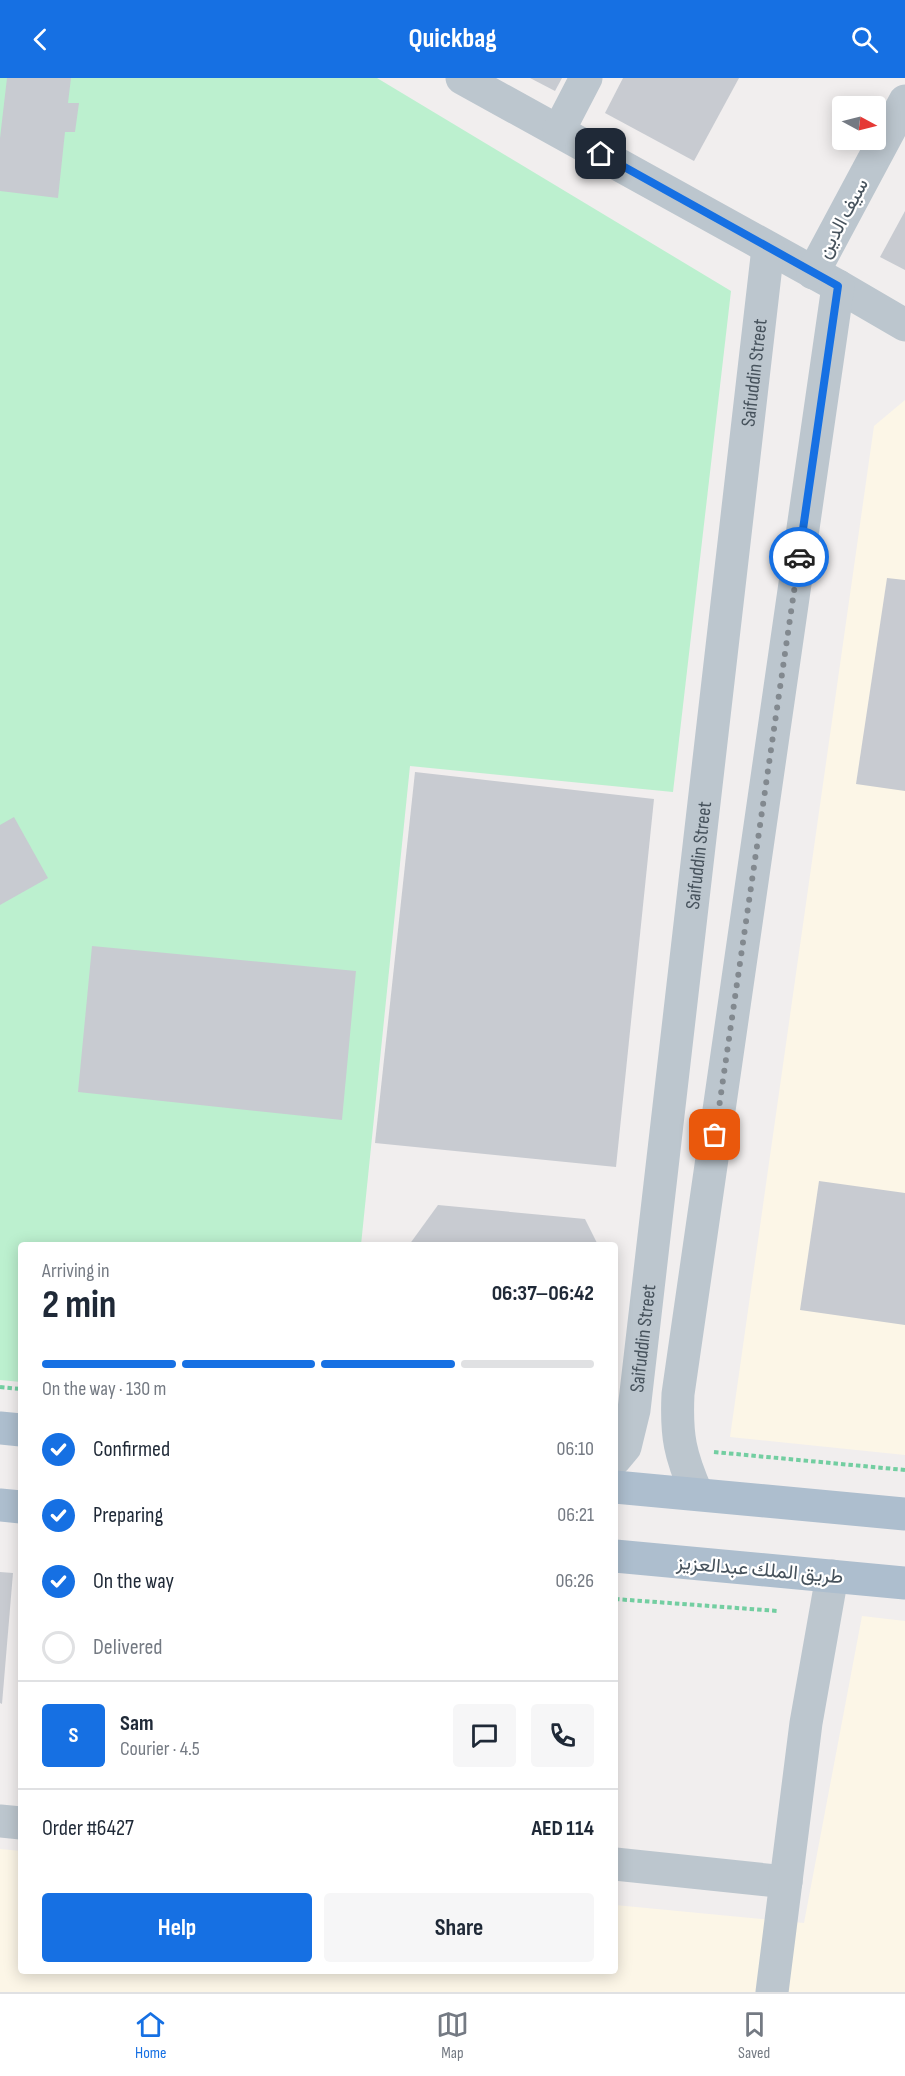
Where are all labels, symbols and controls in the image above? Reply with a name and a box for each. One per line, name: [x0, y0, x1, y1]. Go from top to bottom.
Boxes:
icon: back: [24, 23, 57, 56]
text: Quickbag: [408, 23, 497, 55]
icon: search: [848, 23, 881, 56]
north arrow: [832, 96, 886, 150]
map controls: [832, 96, 886, 150]
pin: [575, 128, 626, 179]
icon: home: [584, 137, 617, 170]
street label: سيف الدين: [812, 174, 874, 263]
street label: Saifuddin Street: [736, 317, 773, 428]
courier: [769, 527, 829, 587]
icon: car: [783, 541, 816, 574]
street label: Saifuddin Street: [681, 800, 717, 911]
pin: [689, 1109, 740, 1160]
icon: bag: [698, 1118, 731, 1151]
text: Arriving in: [42, 1259, 110, 1283]
text: 06:37–06:42: [492, 1280, 594, 1307]
text: 2 min: [42, 1282, 116, 1329]
street label: Saifuddin Street: [625, 1283, 661, 1394]
text: On the way · 130 m: [42, 1377, 166, 1401]
icon: check: [42, 1433, 75, 1466]
text: Confirmed: [93, 1436, 170, 1463]
text: 06:10: [557, 1437, 594, 1461]
icon: check: [42, 1499, 75, 1532]
text: Preparing: [93, 1502, 163, 1529]
text: 06:21: [557, 1503, 594, 1527]
street label: طريق الملك عبدالعزيز: [674, 1551, 844, 1589]
icon: check: [42, 1565, 75, 1598]
text: On the way: [93, 1568, 174, 1595]
text: 06:26: [556, 1569, 594, 1593]
text: Delivered: [93, 1634, 162, 1661]
button: chat: [453, 1704, 516, 1767]
button: phone: [531, 1704, 594, 1767]
text: Sam: [120, 1710, 154, 1737]
text: S: [69, 1722, 78, 1749]
text: Courier · 4.5: [120, 1737, 200, 1761]
text: Order #6427: [42, 1815, 134, 1842]
text: AED 114: [531, 1815, 594, 1842]
button: Help: [42, 1893, 312, 1962]
button: Share: [324, 1893, 594, 1962]
tab: Home: [134, 2008, 167, 2063]
tab: Map: [436, 2008, 469, 2063]
tab: Saved: [738, 2008, 771, 2063]

